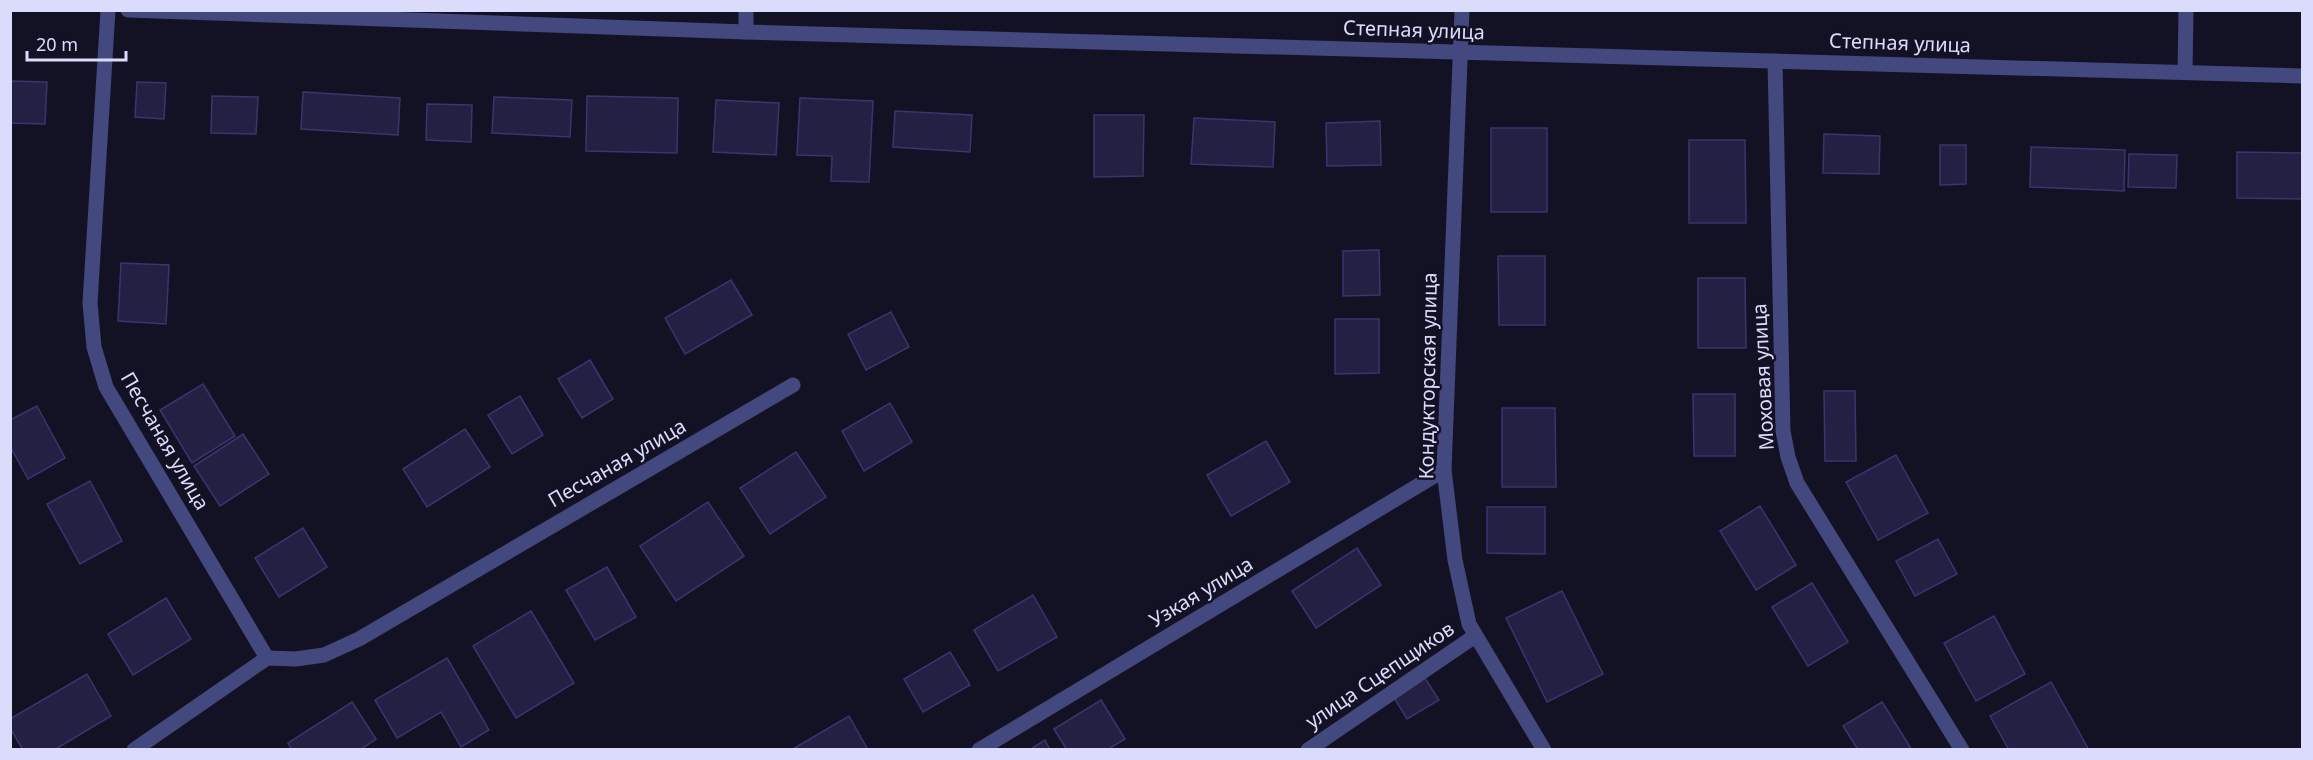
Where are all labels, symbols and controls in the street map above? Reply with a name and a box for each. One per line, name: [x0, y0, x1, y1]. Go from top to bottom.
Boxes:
street label: Степная улица: [1343, 14, 1485, 45]
scale bar: [27, 24, 126, 62]
street label: Степная улица: [1829, 27, 1971, 58]
text: 20 m: [36, 32, 78, 56]
street label: Кондукторская улица: [1412, 272, 1443, 480]
street label: Моховая улица: [1745, 303, 1780, 451]
street label: Песчаная улица: [115, 367, 216, 515]
street label: Песчаная улица: [543, 412, 691, 513]
street label: Узкая улица: [1144, 550, 1258, 633]
street label: улица Сцепщиков: [1300, 615, 1459, 734]

